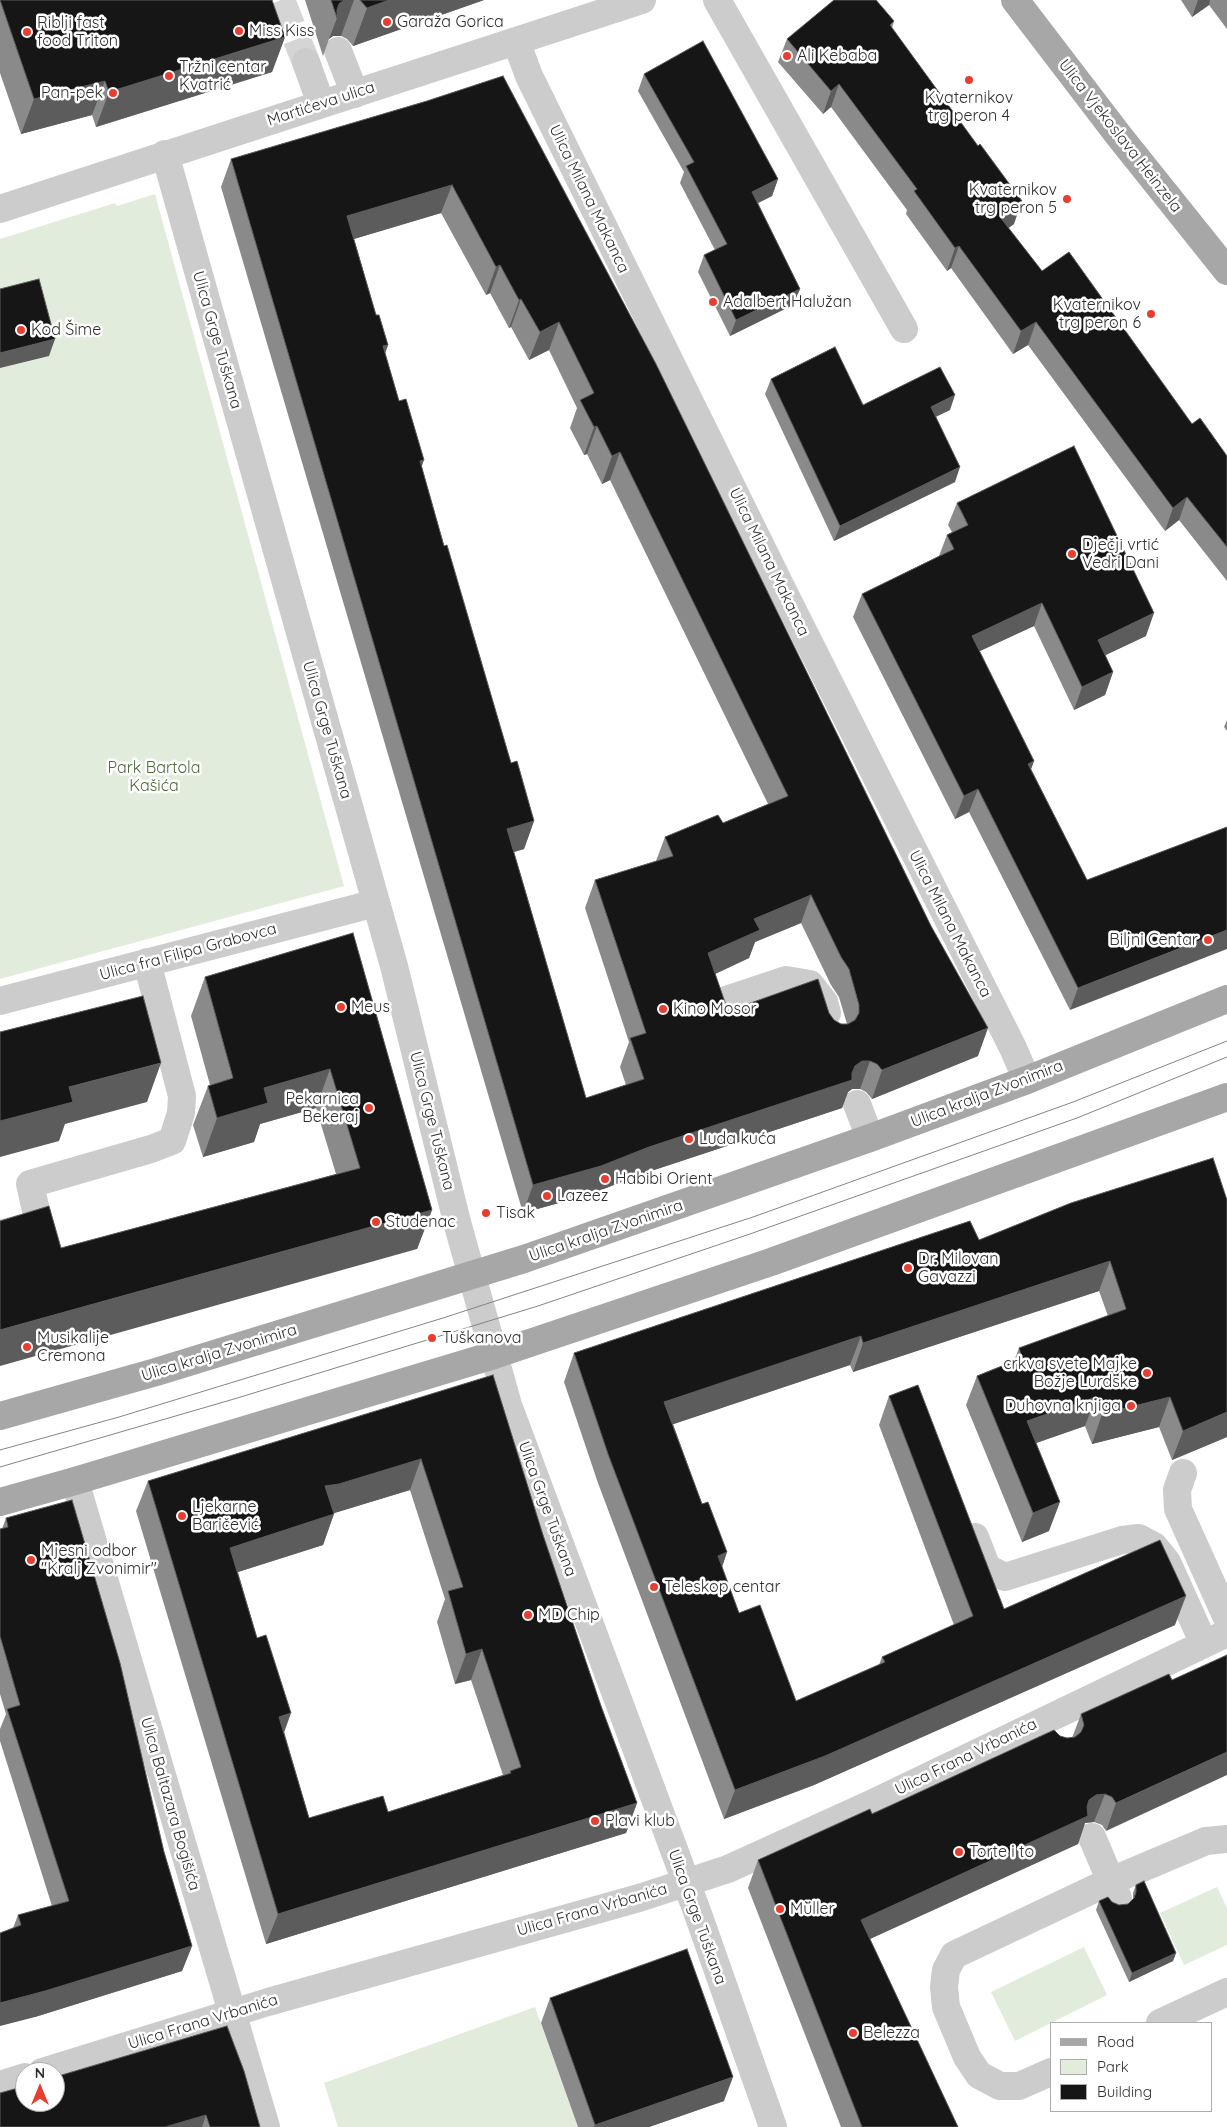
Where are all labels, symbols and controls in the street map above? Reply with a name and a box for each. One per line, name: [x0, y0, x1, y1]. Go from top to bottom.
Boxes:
place label: Garaža Gorica: [397, 12, 504, 32]
place label: Riblji fast food Triton: [37, 13, 118, 51]
marker: Garaža Gorica: [381, 16, 393, 28]
place label: Miss Kiss: [249, 21, 314, 41]
marker: Miss Kiss: [233, 25, 245, 37]
marker: Riblji fast food Triton: [21, 26, 33, 38]
place label: Ali Kebaba: [797, 46, 877, 66]
marker: Ali Kebaba: [781, 50, 793, 62]
street label: Ulica Vjekoslava Heinzela: [1054, 56, 1186, 216]
place label: Tržni centar Kvatrić: [179, 57, 266, 95]
marker: Tržni centar Kvatrić: [163, 70, 175, 82]
marker: Kvaternikov trg peron 4: [963, 74, 975, 86]
street label: Martićeva ulica: [265, 78, 377, 130]
place label: Pan-pek: [41, 83, 103, 103]
marker: Pan-pek: [107, 87, 119, 99]
place label: Kvaternikov trg peron 4: [925, 88, 1013, 126]
street label: Ulica Milana Makanca: [545, 122, 633, 276]
place label: Kvaternikov trg peron 5: [969, 180, 1057, 218]
marker: Kvaternikov trg peron 5: [1061, 193, 1073, 205]
street label: Ulica Grge Tuškana: [188, 269, 246, 411]
place label: Adalbert Halužan: [723, 292, 852, 312]
place label: Kvaternikov trg peron 6: [1053, 295, 1141, 333]
marker: Adalbert Halužan: [707, 296, 719, 308]
marker: Kvaternikov trg peron 6: [1145, 308, 1157, 320]
place label: Kod Šime: [31, 320, 101, 340]
marker: Kod Šime: [15, 324, 27, 336]
street label: Ulica Milana Makanca: [725, 485, 813, 639]
place label: Dječji vrtić Vedri Dani: [1082, 535, 1159, 573]
marker: Dječji vrtić Vedri Dani: [1066, 548, 1078, 560]
street label: Ulica Grge Tuškana: [298, 659, 356, 801]
park label: Park Bartola Kašića: [108, 758, 200, 796]
street label: Ulica Milana Makanca: [905, 847, 995, 1001]
street label: Ulica fra Filipa Grabovca: [97, 919, 279, 985]
place label: Biljni Centar: [1109, 930, 1198, 950]
marker: Biljni Centar: [1202, 934, 1214, 946]
place label: Meus: [351, 997, 390, 1017]
place label: Kino Mosor: [673, 999, 757, 1019]
marker: Meus: [335, 1001, 347, 1013]
marker: Kino Mosor: [657, 1003, 669, 1015]
street label: Ulica Grge Tuškana: [405, 1050, 459, 1192]
street label: Ulica kralja Zvonimira: [908, 1056, 1066, 1132]
place label: Pekarnica Bekeraj: [286, 1089, 359, 1127]
marker: Pekarnica Bekeraj: [363, 1102, 375, 1114]
place label: Luda kuća: [699, 1129, 776, 1149]
marker: Luda kuća: [683, 1133, 695, 1145]
place label: Habibi Orient: [615, 1169, 712, 1189]
marker: Habibi Orient: [599, 1173, 611, 1185]
place label: Lazeez: [557, 1186, 608, 1206]
marker: Lazeez: [541, 1190, 553, 1202]
street label: Ulica kralja Zvonimira: [526, 1196, 686, 1266]
place label: Tisak: [496, 1203, 535, 1223]
marker: Tisak: [480, 1207, 492, 1219]
place label: Studenac: [386, 1212, 455, 1232]
marker: Studenac: [370, 1216, 382, 1228]
place label: Dr. Milovan Gavazzi: [918, 1249, 998, 1287]
marker: Dr. Milovan Gavazzi: [902, 1262, 914, 1274]
street label: Ulica kralja Zvonimira: [139, 1320, 299, 1386]
place label: Musikalije Cremona: [37, 1328, 109, 1366]
place label: Tuškanova: [442, 1328, 522, 1348]
marker: Tuškanova: [426, 1332, 438, 1344]
marker: Musikalije Cremona: [21, 1341, 33, 1353]
place label: crkva svete Majke Božje Lurdske: [1003, 1354, 1137, 1392]
marker: crkva svete Majke Božje Lurdske: [1141, 1367, 1153, 1379]
place label: Duhovna knjiga: [1005, 1396, 1121, 1416]
marker: Duhovna knjiga: [1125, 1400, 1137, 1412]
street label: Ulica Grge Tuškana: [514, 1439, 580, 1579]
place label: Ljekarne Baričević: [192, 1497, 259, 1535]
marker: Ljekarne Baričević: [176, 1510, 188, 1522]
place label: Mjesni odbor "Kralj Zvonimir": [41, 1541, 157, 1579]
marker: Mjesni odbor "Kralj Zvonimir": [25, 1554, 37, 1566]
place label: Teleskop centar: [664, 1577, 781, 1597]
marker: Teleskop centar: [648, 1581, 660, 1593]
place label: MD Chip: [538, 1605, 600, 1625]
marker: MD Chip: [522, 1609, 534, 1621]
street label: Ulica Frana Vrbanića: [892, 1714, 1040, 1800]
street label: Ulica Baltazara Bogišića: [136, 1715, 204, 1893]
place label: Plavi klub: [605, 1811, 675, 1831]
marker: Plavi klub: [589, 1815, 601, 1827]
place label: Torte i to: [969, 1842, 1034, 1862]
marker: Torte i to: [953, 1846, 965, 1858]
street label: Ulica Grge Tuškana: [664, 1847, 730, 1987]
street label: Ulica Frana Vrbanića: [515, 1879, 669, 1941]
place label: Müller: [790, 1899, 835, 1919]
marker: Müller: [774, 1903, 786, 1915]
street label: Ulica Frana Vrbanića: [126, 1990, 280, 2054]
legend: [1050, 2022, 1212, 2112]
place label: Belezza: [863, 2023, 920, 2043]
marker: Belezza: [847, 2027, 859, 2039]
text: Road: [1097, 2032, 1134, 2051]
text: Park: [1097, 2057, 1129, 2076]
north arrow: [15, 2062, 65, 2112]
text: N: [35, 2064, 45, 2082]
text: Building: [1097, 2082, 1152, 2101]

